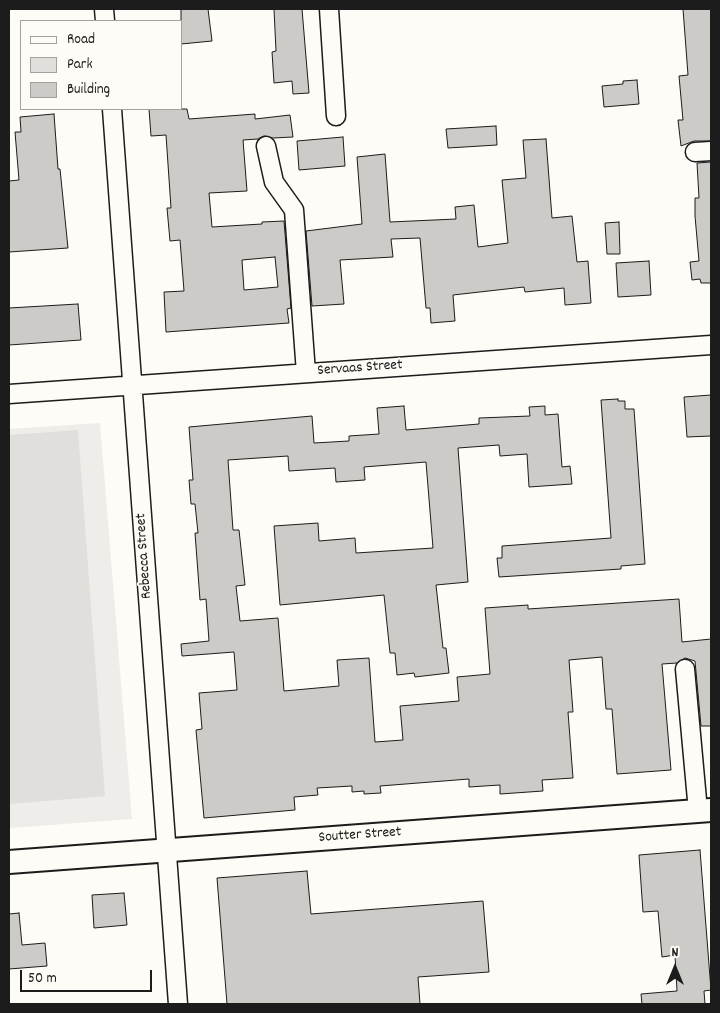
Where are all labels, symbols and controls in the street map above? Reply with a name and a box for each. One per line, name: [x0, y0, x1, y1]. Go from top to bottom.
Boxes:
legend: [20, 20, 182, 110]
text: Road: [67, 29, 95, 51]
text: Park: [67, 54, 93, 76]
text: Building: [67, 79, 110, 101]
street label: Servaas Street: [317, 357, 403, 381]
street label: Rebecca Street: [133, 512, 157, 600]
street label: Soutter Street: [318, 824, 402, 848]
north arrow: [650, 943, 700, 993]
text: N: [672, 943, 678, 963]
scale bar: [22, 960, 155, 992]
text: 50 m: [28, 968, 57, 990]

